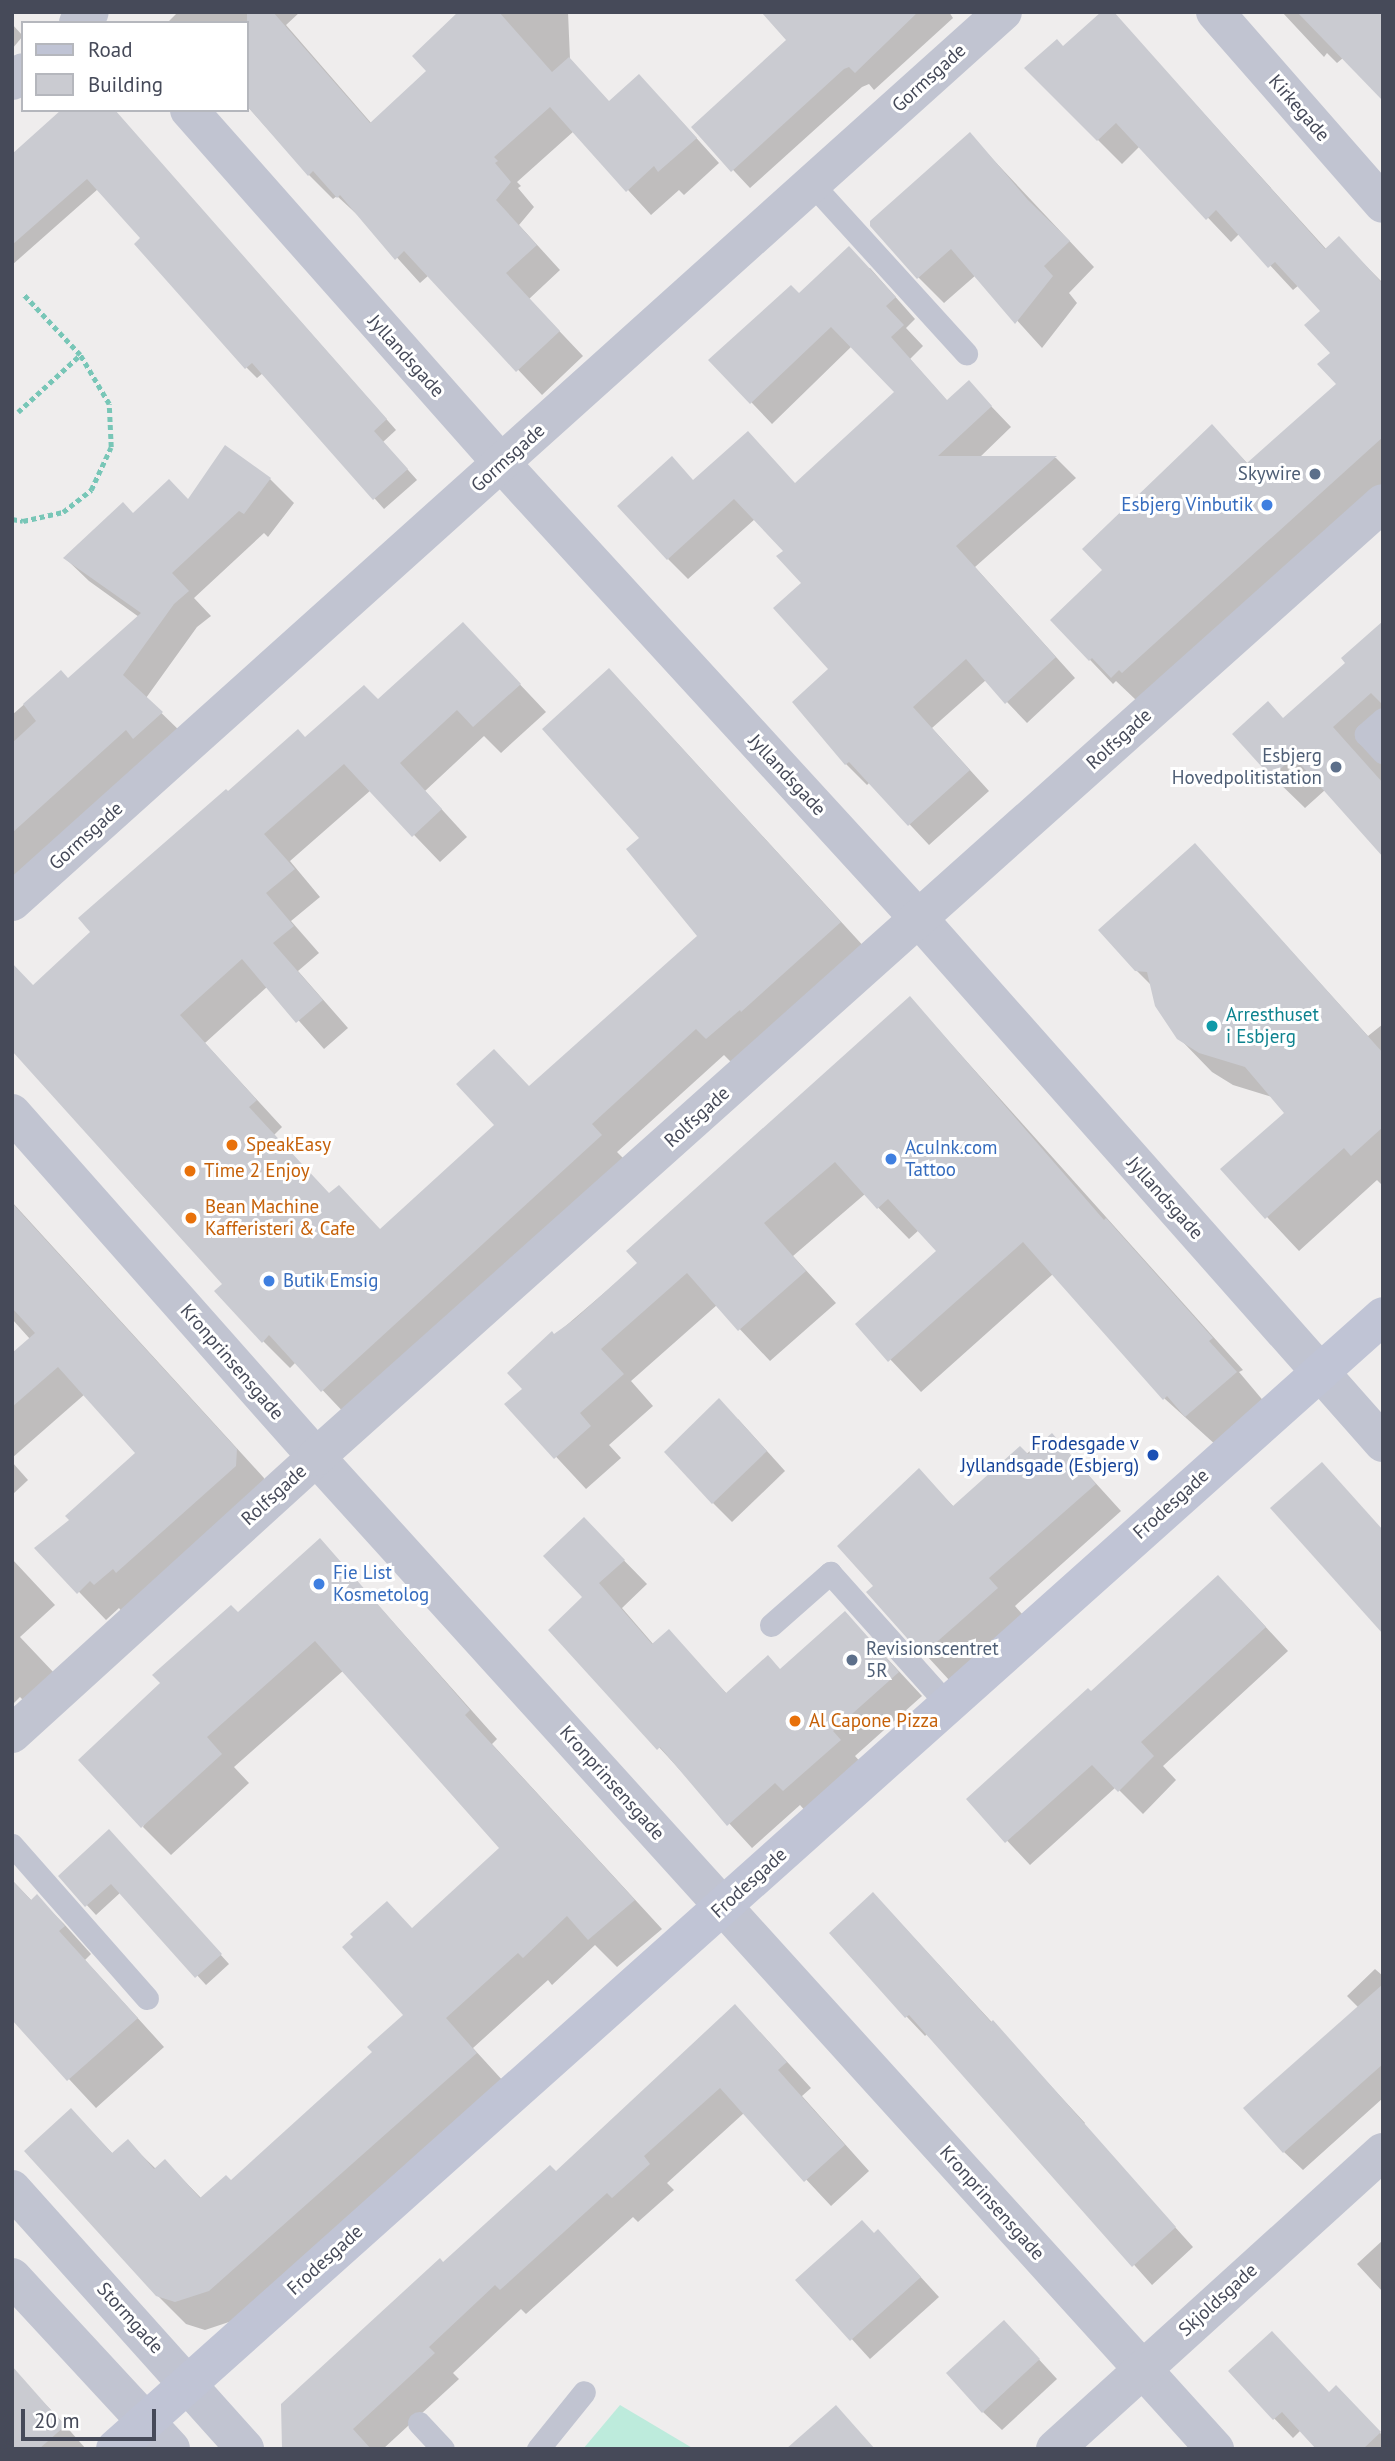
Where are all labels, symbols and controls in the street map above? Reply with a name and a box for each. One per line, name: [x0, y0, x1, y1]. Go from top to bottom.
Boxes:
legend: [21, 21, 248, 112]
text: Road: [88, 36, 132, 63]
street label: Gormsgade: [887, 39, 971, 117]
street label: Kirkegade: [1264, 70, 1334, 146]
text: Building: [88, 71, 163, 98]
street label: Jyllandsgade: [363, 310, 449, 402]
street label: Gormsgade: [466, 419, 550, 497]
place label: Skywire: [1238, 463, 1301, 485]
marker: Skywire: [1307, 466, 1323, 482]
place label: Esbjerg Vinbutik: [1121, 494, 1253, 516]
marker: Esbjerg Vinbutik: [1259, 497, 1275, 513]
street label: Rolfsgade: [1082, 704, 1156, 774]
street label: Jyllandsgade: [744, 730, 830, 820]
place label: Esbjerg Hovedpolitistation: [1172, 745, 1322, 789]
marker: Esbjerg Hovedpolitistation: [1328, 759, 1344, 775]
street label: Gormsgade: [44, 797, 128, 875]
place label: Arresthuset i Esbjerg: [1226, 1004, 1319, 1048]
marker: Arresthuset i Esbjerg: [1204, 1018, 1220, 1034]
street label: Rolfsgade: [660, 1082, 734, 1152]
place label: SpeakEasy: [246, 1134, 331, 1156]
marker: SpeakEasy: [224, 1137, 240, 1153]
place label: AcuInk.com Tattoo: [905, 1137, 998, 1181]
marker: AcuInk.com Tattoo: [883, 1151, 899, 1167]
street label: Jyllandsgade: [1122, 1152, 1208, 1244]
place label: Time 2 Enjoy: [204, 1160, 310, 1182]
marker: Time 2 Enjoy: [182, 1163, 198, 1179]
place label: Bean Machine Kafferisteri & Cafe: [205, 1196, 355, 1240]
marker: Bean Machine Kafferisteri & Cafe: [183, 1210, 199, 1226]
place label: Butik Emsig: [283, 1270, 379, 1292]
marker: Butik Emsig: [261, 1273, 277, 1289]
street label: Kronprinsensgade: [176, 1299, 288, 1425]
place label: Frodesgade v Jyllandsgade (Esbjerg): [960, 1433, 1139, 1477]
marker: Frodesgade v Jyllandsgade (Esbjerg): [1145, 1447, 1161, 1463]
street label: Rolfsgade: [237, 1460, 311, 1530]
street label: Frodesgade: [1129, 1464, 1213, 1544]
place label: Fie List Kosmetolog: [333, 1562, 429, 1606]
marker: Fie List Kosmetolog: [311, 1576, 327, 1592]
place label: Revisionscentret 5R: [866, 1638, 999, 1682]
marker: Revisionscentret 5R: [844, 1652, 860, 1668]
place label: Al Capone Pizza: [809, 1710, 938, 1732]
marker: Al Capone Pizza: [787, 1713, 803, 1729]
street label: Kronprinsensgade: [555, 1721, 669, 1845]
street label: Frodesgade: [707, 1843, 791, 1923]
street label: Kronprinsensgade: [935, 2141, 1049, 2265]
street label: Frodesgade: [283, 2220, 367, 2300]
street label: Skjoldsgade: [1174, 2259, 1262, 2341]
street label: Stormgade: [92, 2278, 168, 2358]
scale bar: [24, 2394, 159, 2438]
text: 20 m: [34, 2407, 80, 2434]

